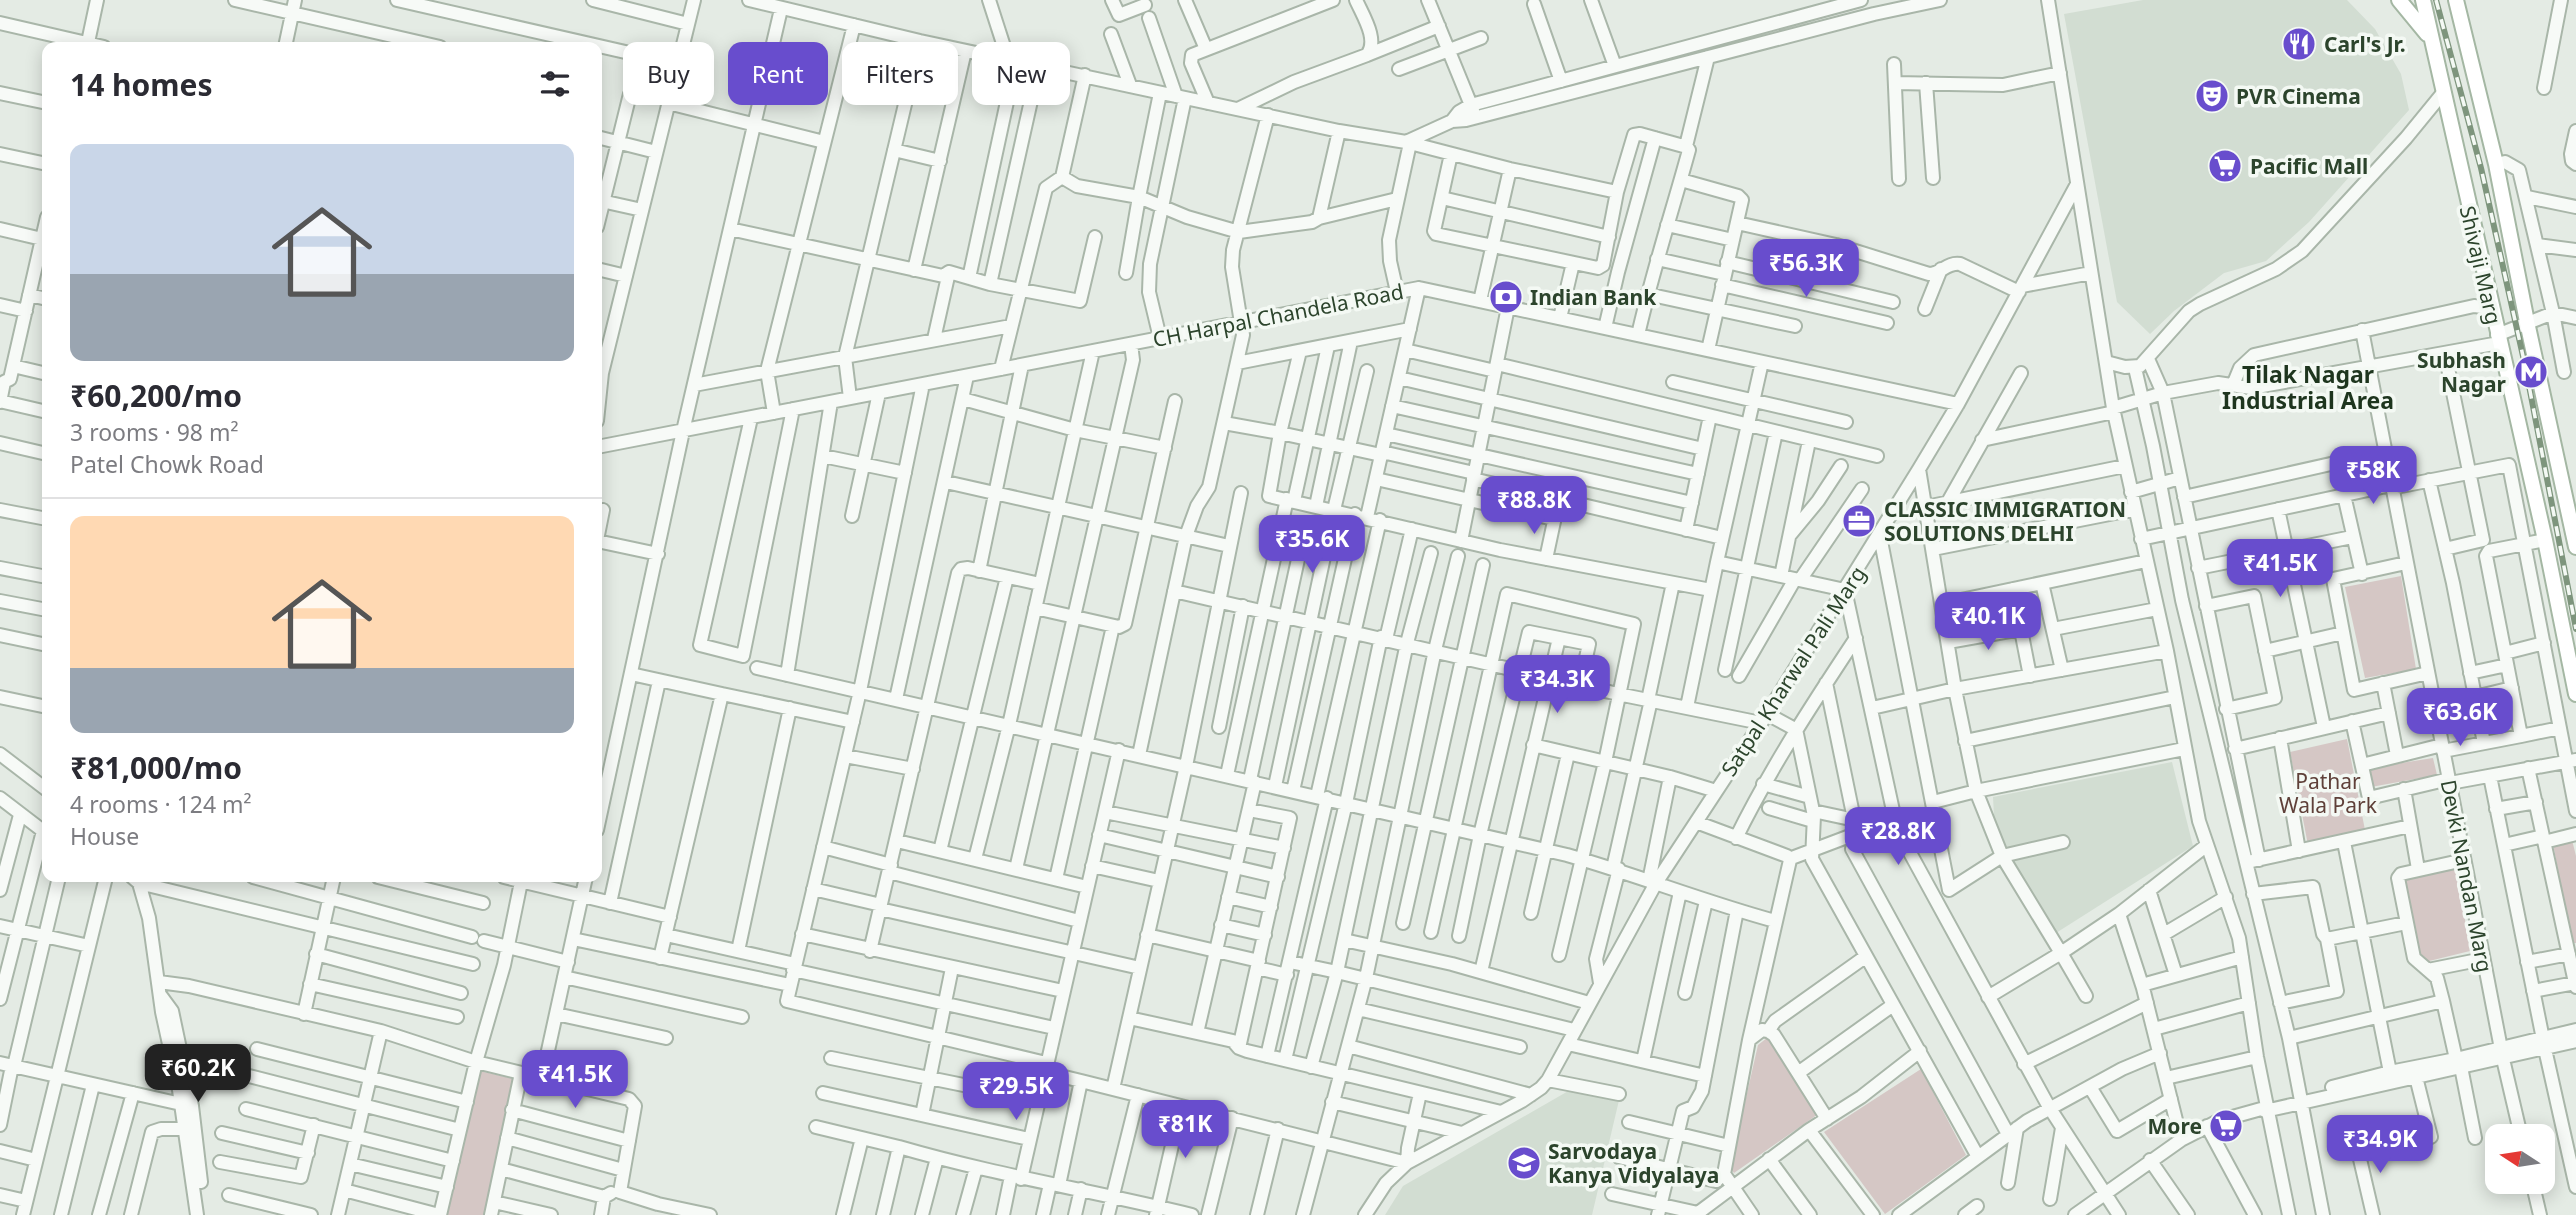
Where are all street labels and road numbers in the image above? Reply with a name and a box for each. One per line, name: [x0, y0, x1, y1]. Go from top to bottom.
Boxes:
street label: Shivaji Marg: [2454, 203, 2508, 327]
street label: CH Harpal Chandela Road: [1150, 277, 1406, 353]
street label: Satpal Kharwal Pali Marg: [1715, 561, 1871, 781]
street label: Devki Nandan Marg: [2435, 777, 2499, 975]

